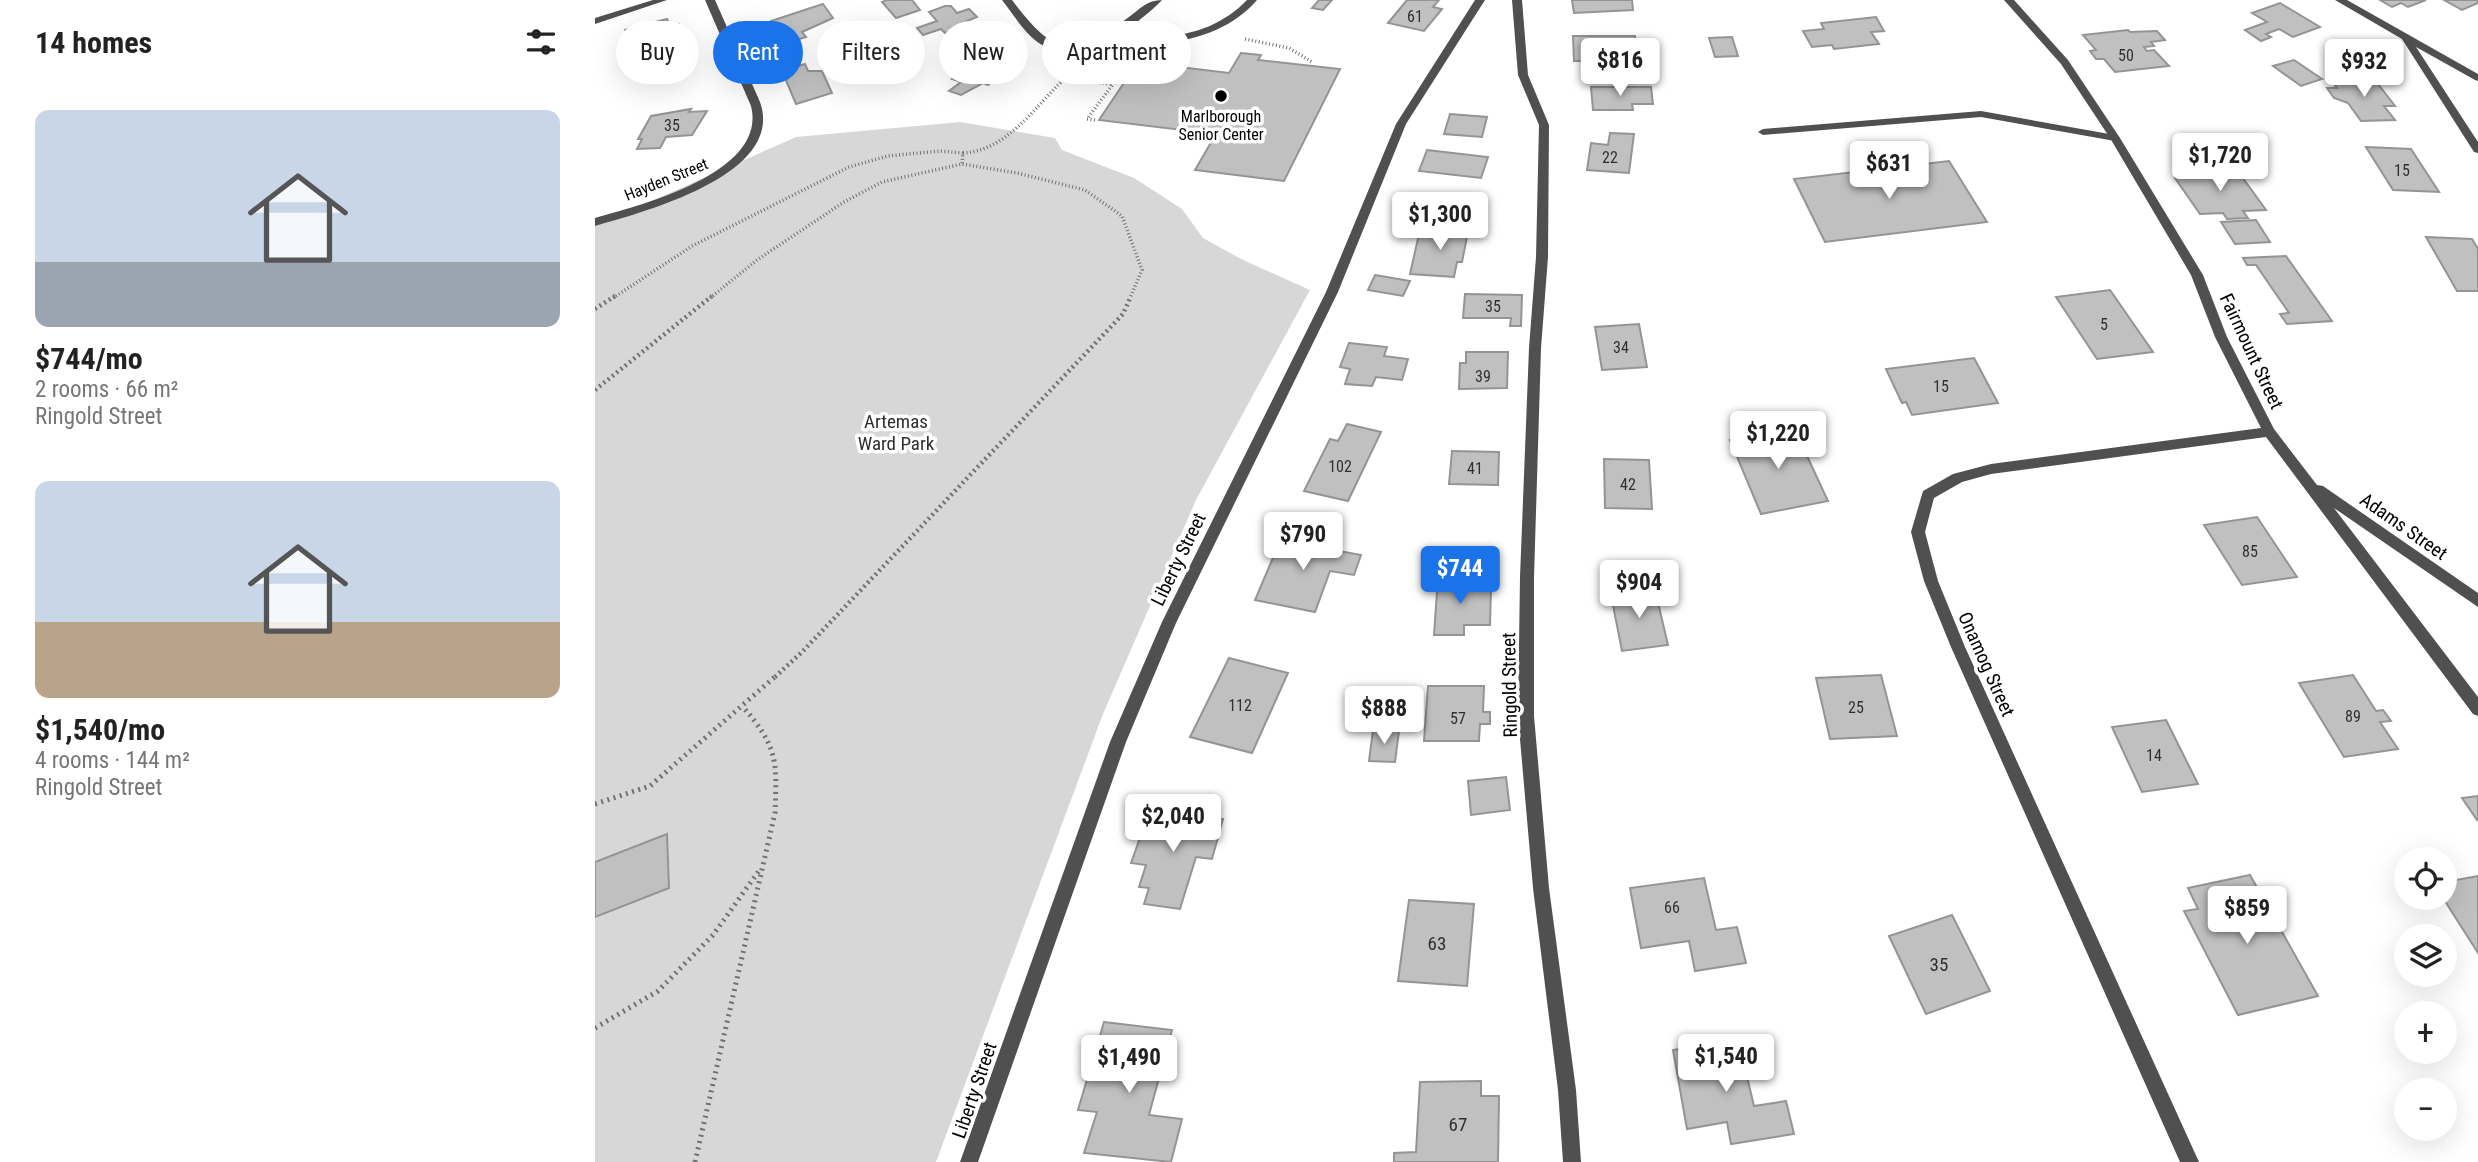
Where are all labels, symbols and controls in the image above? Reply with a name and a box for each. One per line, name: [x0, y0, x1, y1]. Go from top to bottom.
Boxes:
house number: 61: [1407, 7, 1423, 26]
chip: Buy: [616, 21, 699, 84]
chip: Rent: [713, 21, 803, 84]
chip: Filters: [817, 21, 925, 84]
chip: New: [939, 21, 1028, 84]
chip: Apartment: [1042, 21, 1191, 84]
icon: filters: [522, 23, 560, 61]
text: 14 homes: [35, 25, 152, 60]
pin: $816: [1579, 38, 1661, 98]
pin: $932: [2323, 40, 2405, 99]
house number: 50: [2118, 46, 2134, 65]
text: $816: [1597, 47, 1643, 74]
text: $932: [2341, 48, 2387, 75]
marker: Marlborough Senior Center: [1213, 88, 1229, 104]
place label: Marlborough Senior Center: [1178, 107, 1264, 144]
house number: 35: [664, 116, 680, 135]
pin: $1,720: [2163, 134, 2277, 193]
pin: $631: [1848, 142, 1930, 201]
text: $1,720: [2188, 142, 2252, 169]
house number: 22: [1602, 148, 1618, 167]
text: $631: [1866, 150, 1912, 177]
street label: Hayden Street: [622, 154, 711, 205]
icon: home: [235, 155, 361, 281]
house number: 15: [2394, 161, 2410, 180]
pin: $1,300: [1383, 192, 1497, 252]
text: $1,300: [1408, 201, 1472, 228]
street label: Fairmount Street: [2215, 290, 2288, 413]
house number: 35: [1485, 297, 1501, 316]
house number: 5: [2100, 315, 2108, 334]
house number: 34: [1613, 338, 1629, 357]
text: $744/mo: [35, 341, 143, 376]
house number: 39: [1475, 367, 1491, 386]
text: 2 rooms · 66 m²: [35, 376, 178, 403]
house number: 15: [1933, 377, 1949, 396]
text: Ringold Street: [35, 403, 162, 430]
park label: Artemas Ward Park: [858, 410, 935, 455]
pin: $1,220: [1721, 412, 1835, 471]
text: $1,220: [1746, 420, 1810, 447]
house number: 102: [1328, 457, 1352, 476]
house number: 41: [1467, 459, 1483, 478]
house number: 42: [1620, 475, 1636, 494]
street label: Adams Street: [2356, 488, 2452, 565]
street label: Liberty Street: [1146, 509, 1211, 609]
pin: $790: [1262, 512, 1344, 572]
text: $790: [1280, 521, 1326, 548]
icon: home: [235, 526, 361, 652]
house number: 85: [2242, 542, 2258, 561]
pin: $744: [1419, 546, 1501, 606]
text: $744: [1437, 555, 1483, 582]
pin: $904: [1598, 560, 1680, 620]
text: $904: [1616, 569, 1662, 596]
street label: Onamog Street: [1953, 608, 2020, 720]
street label: Ringold Street: [1497, 632, 1522, 738]
pin: $888: [1343, 686, 1425, 746]
text: $888: [1361, 695, 1407, 722]
house number: 112: [1228, 696, 1252, 715]
house number: 25: [1848, 698, 1864, 717]
house number: 89: [2345, 707, 2361, 726]
house number: 57: [1450, 709, 1466, 728]
text: $1,540/mo: [35, 712, 165, 747]
house number: 14: [2146, 746, 2162, 765]
text: 4 rooms · 144 m²: [35, 747, 190, 774]
text: Ringold Street: [35, 774, 162, 801]
pin: $2,040: [1116, 794, 1230, 854]
text: $2,040: [1141, 803, 1205, 830]
map controls: [2394, 847, 2457, 1141]
button: locate: [2394, 847, 2457, 910]
pin: $859: [2206, 886, 2288, 946]
text: $859: [2224, 895, 2270, 922]
house number: 66: [1664, 898, 1680, 917]
button: layers: [2394, 924, 2457, 987]
house number: 63: [1428, 932, 1446, 955]
house number: 35: [1930, 953, 1948, 976]
button: +: [2394, 1001, 2457, 1064]
pin: $1,540: [1669, 1034, 1783, 1094]
pin: $1,490: [1072, 1036, 1186, 1095]
street label: Liberty Street: [947, 1039, 1002, 1141]
text: $1,540: [1694, 1043, 1758, 1070]
text: $1,490: [1097, 1044, 1161, 1071]
button: −: [2394, 1078, 2457, 1141]
house number: 67: [1449, 1113, 1467, 1136]

